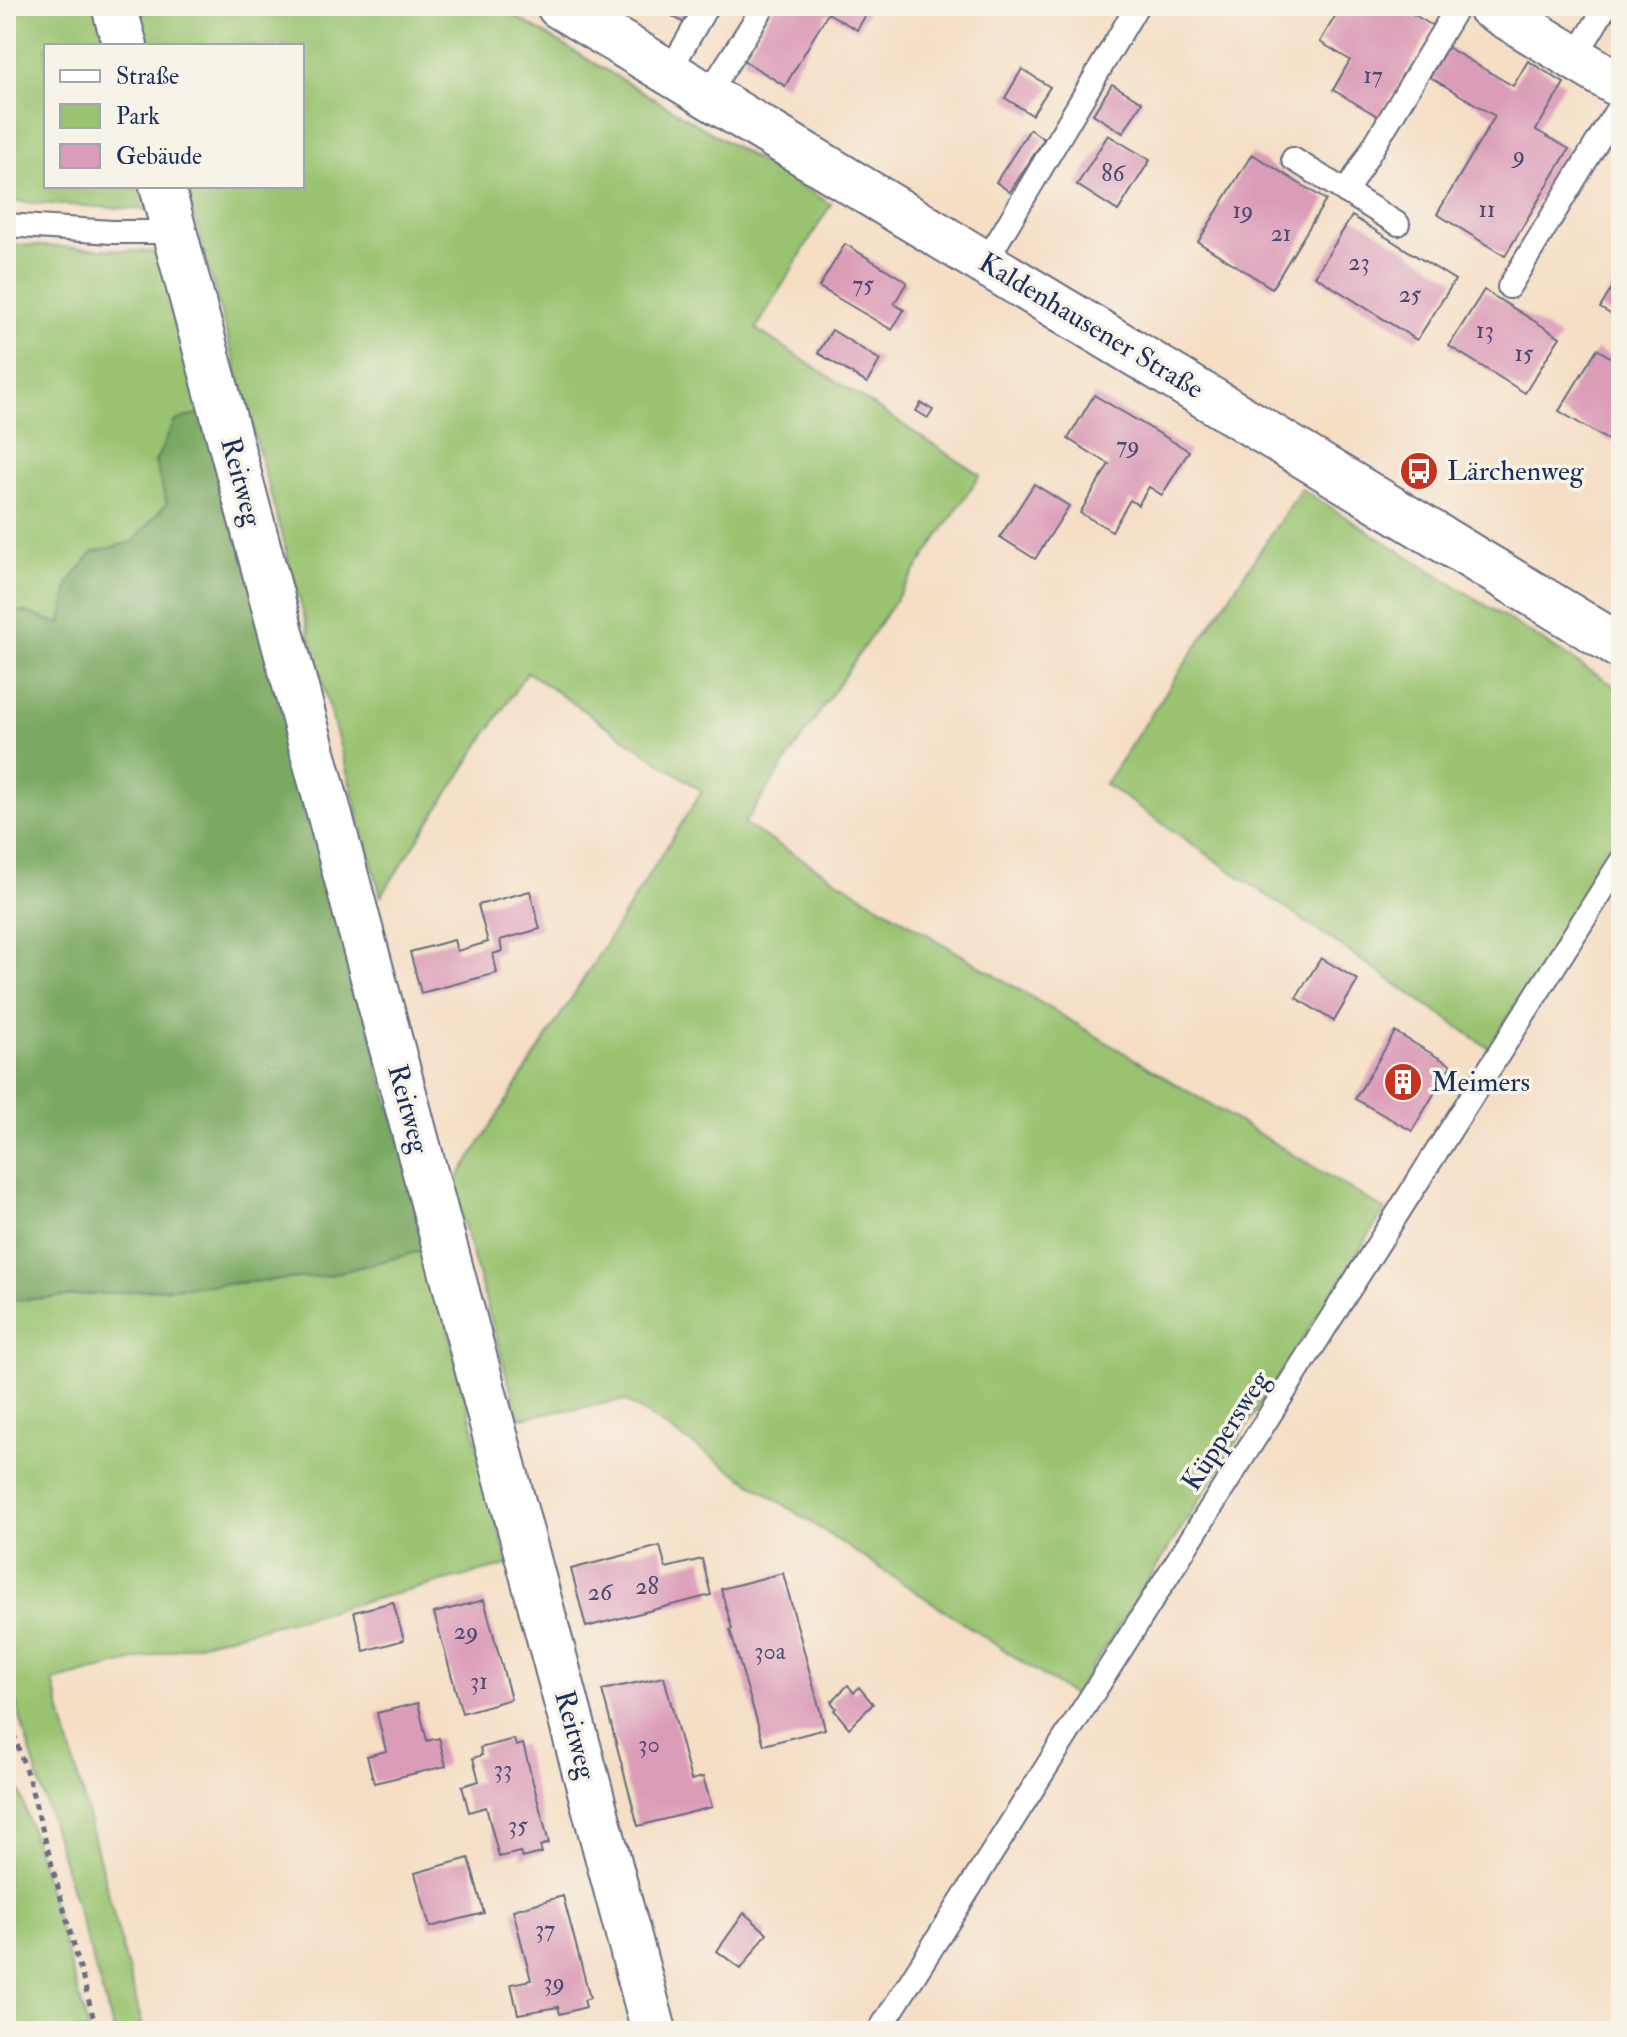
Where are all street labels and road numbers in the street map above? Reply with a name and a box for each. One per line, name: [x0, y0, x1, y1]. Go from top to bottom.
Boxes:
street label: Kaldenhausener Straße: [972, 245, 1210, 407]
street label: Reitweg: [212, 434, 270, 531]
street label: Reitweg: [379, 1061, 437, 1158]
street label: Küppersweg: [1174, 1363, 1278, 1498]
street label: Reitweg: [546, 1687, 604, 1784]

